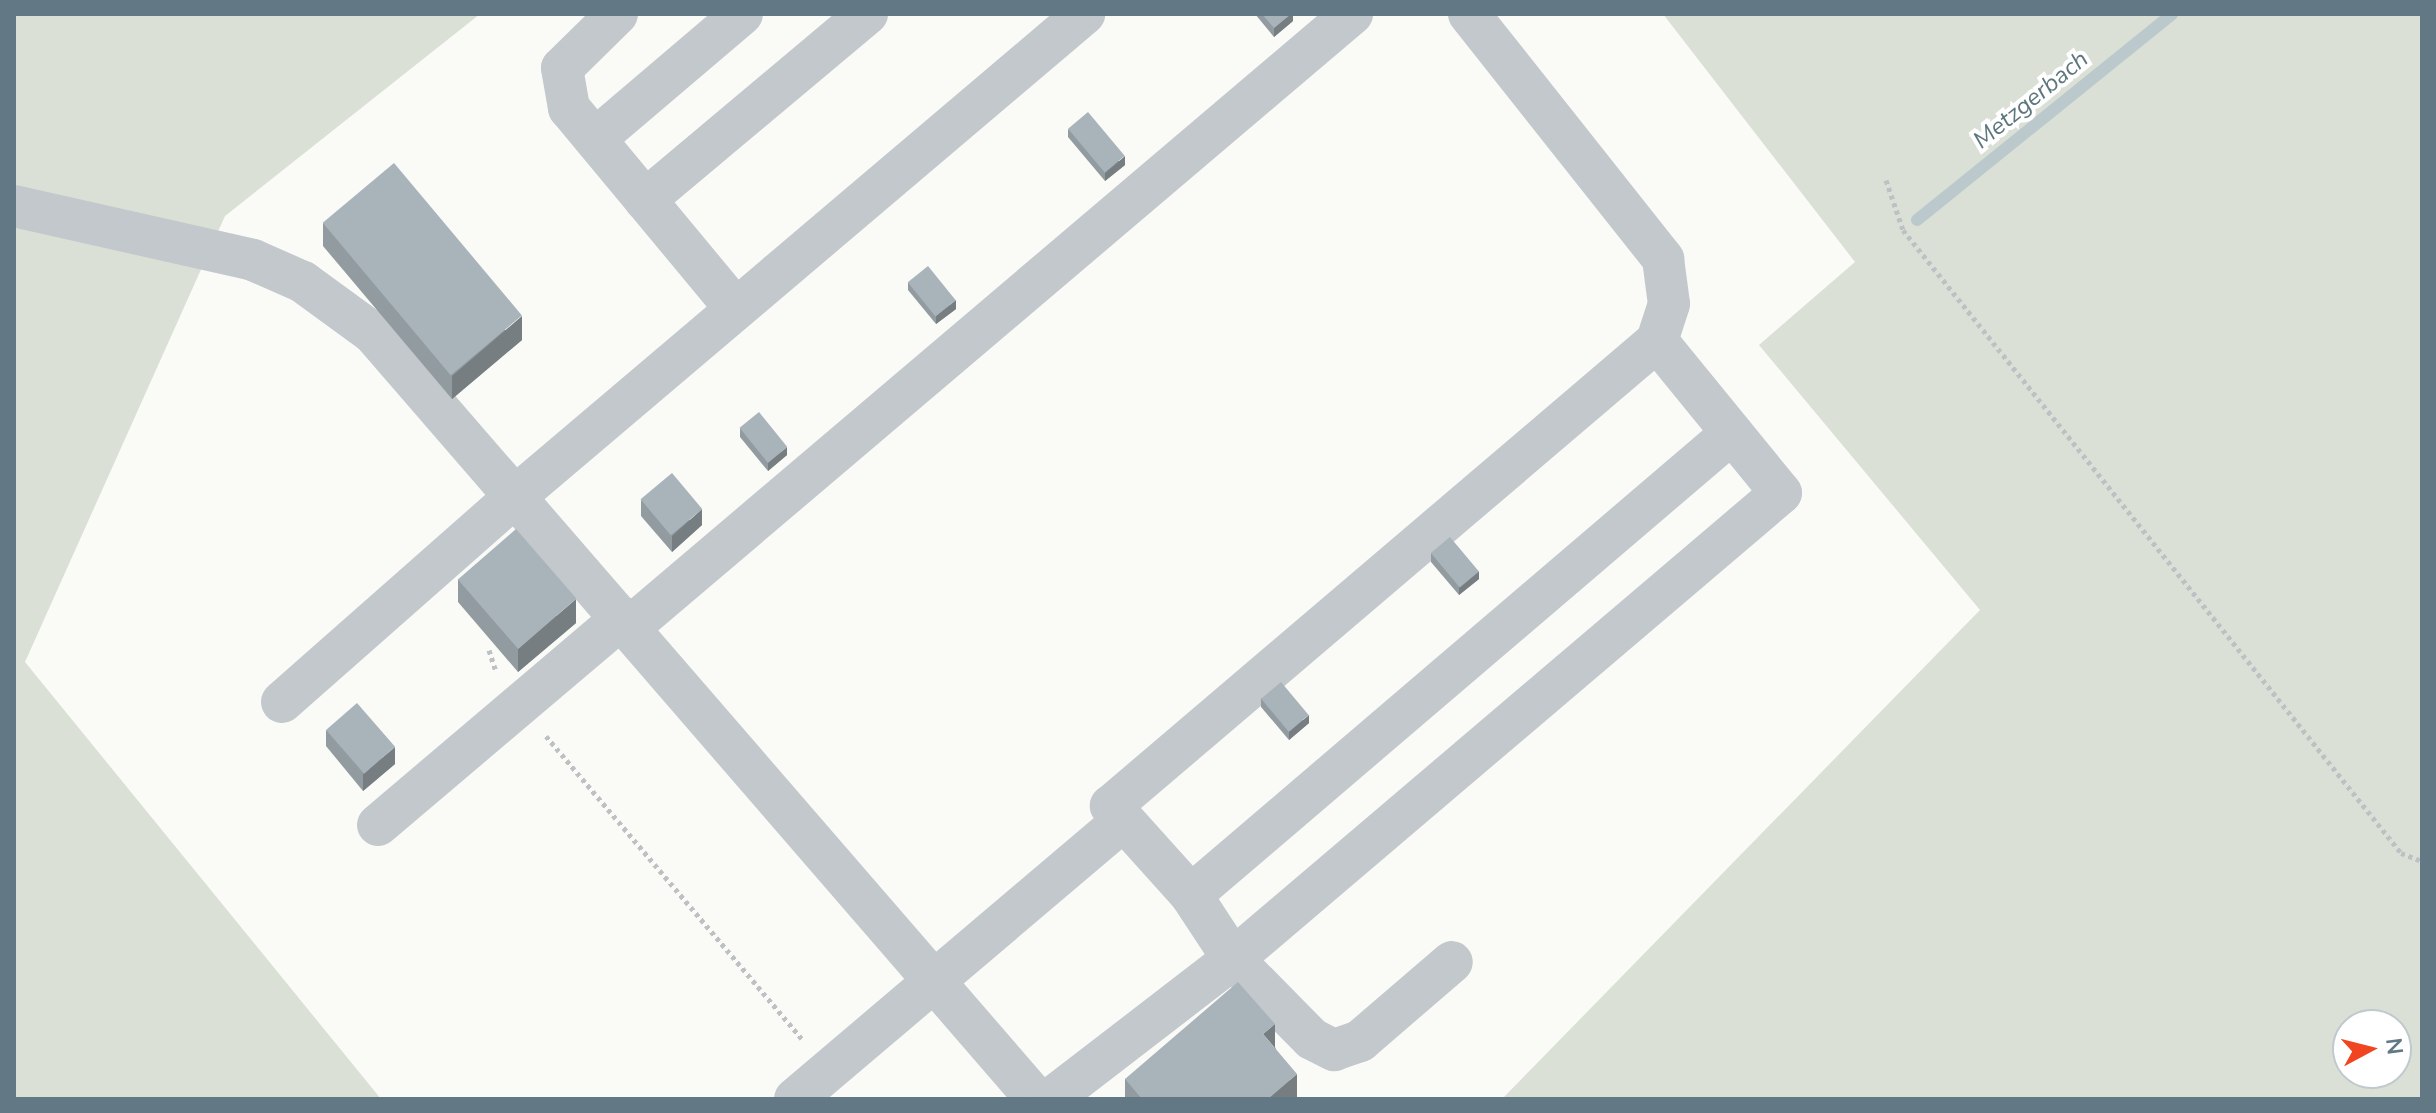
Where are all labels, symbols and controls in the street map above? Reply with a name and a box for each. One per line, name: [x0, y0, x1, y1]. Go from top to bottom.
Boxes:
water label: Metzgerbach: [1968, 45, 2094, 155]
north arrow: [2332, 1009, 2412, 1089]
text: N: [2378, 1036, 2410, 1056]

